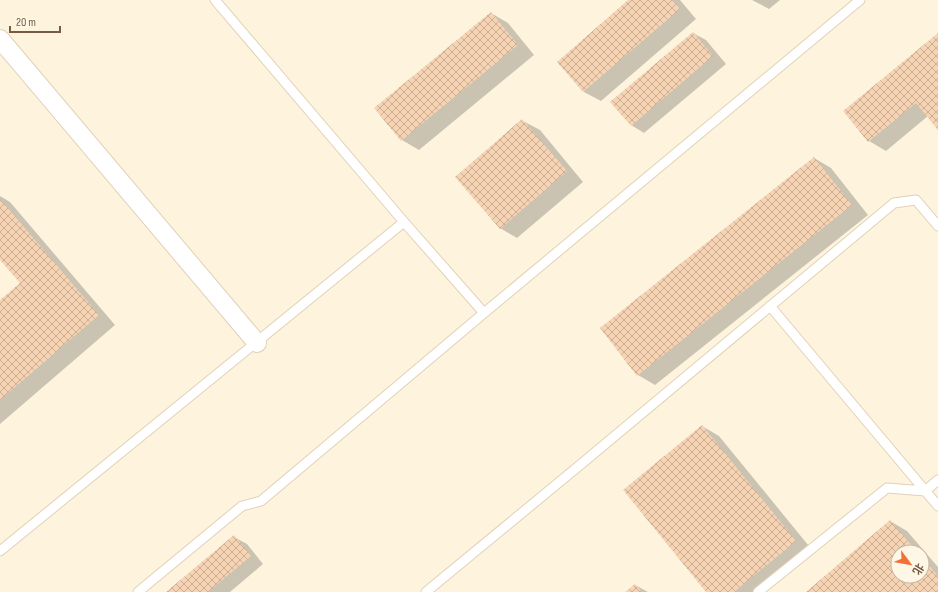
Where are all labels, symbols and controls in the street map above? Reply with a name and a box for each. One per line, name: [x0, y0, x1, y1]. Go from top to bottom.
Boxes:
scale bar: [10, 8, 60, 34]
text: 20 m: [16, 15, 36, 30]
north arrow: [890, 544, 930, 584]
text: 北: [910, 561, 926, 577]

